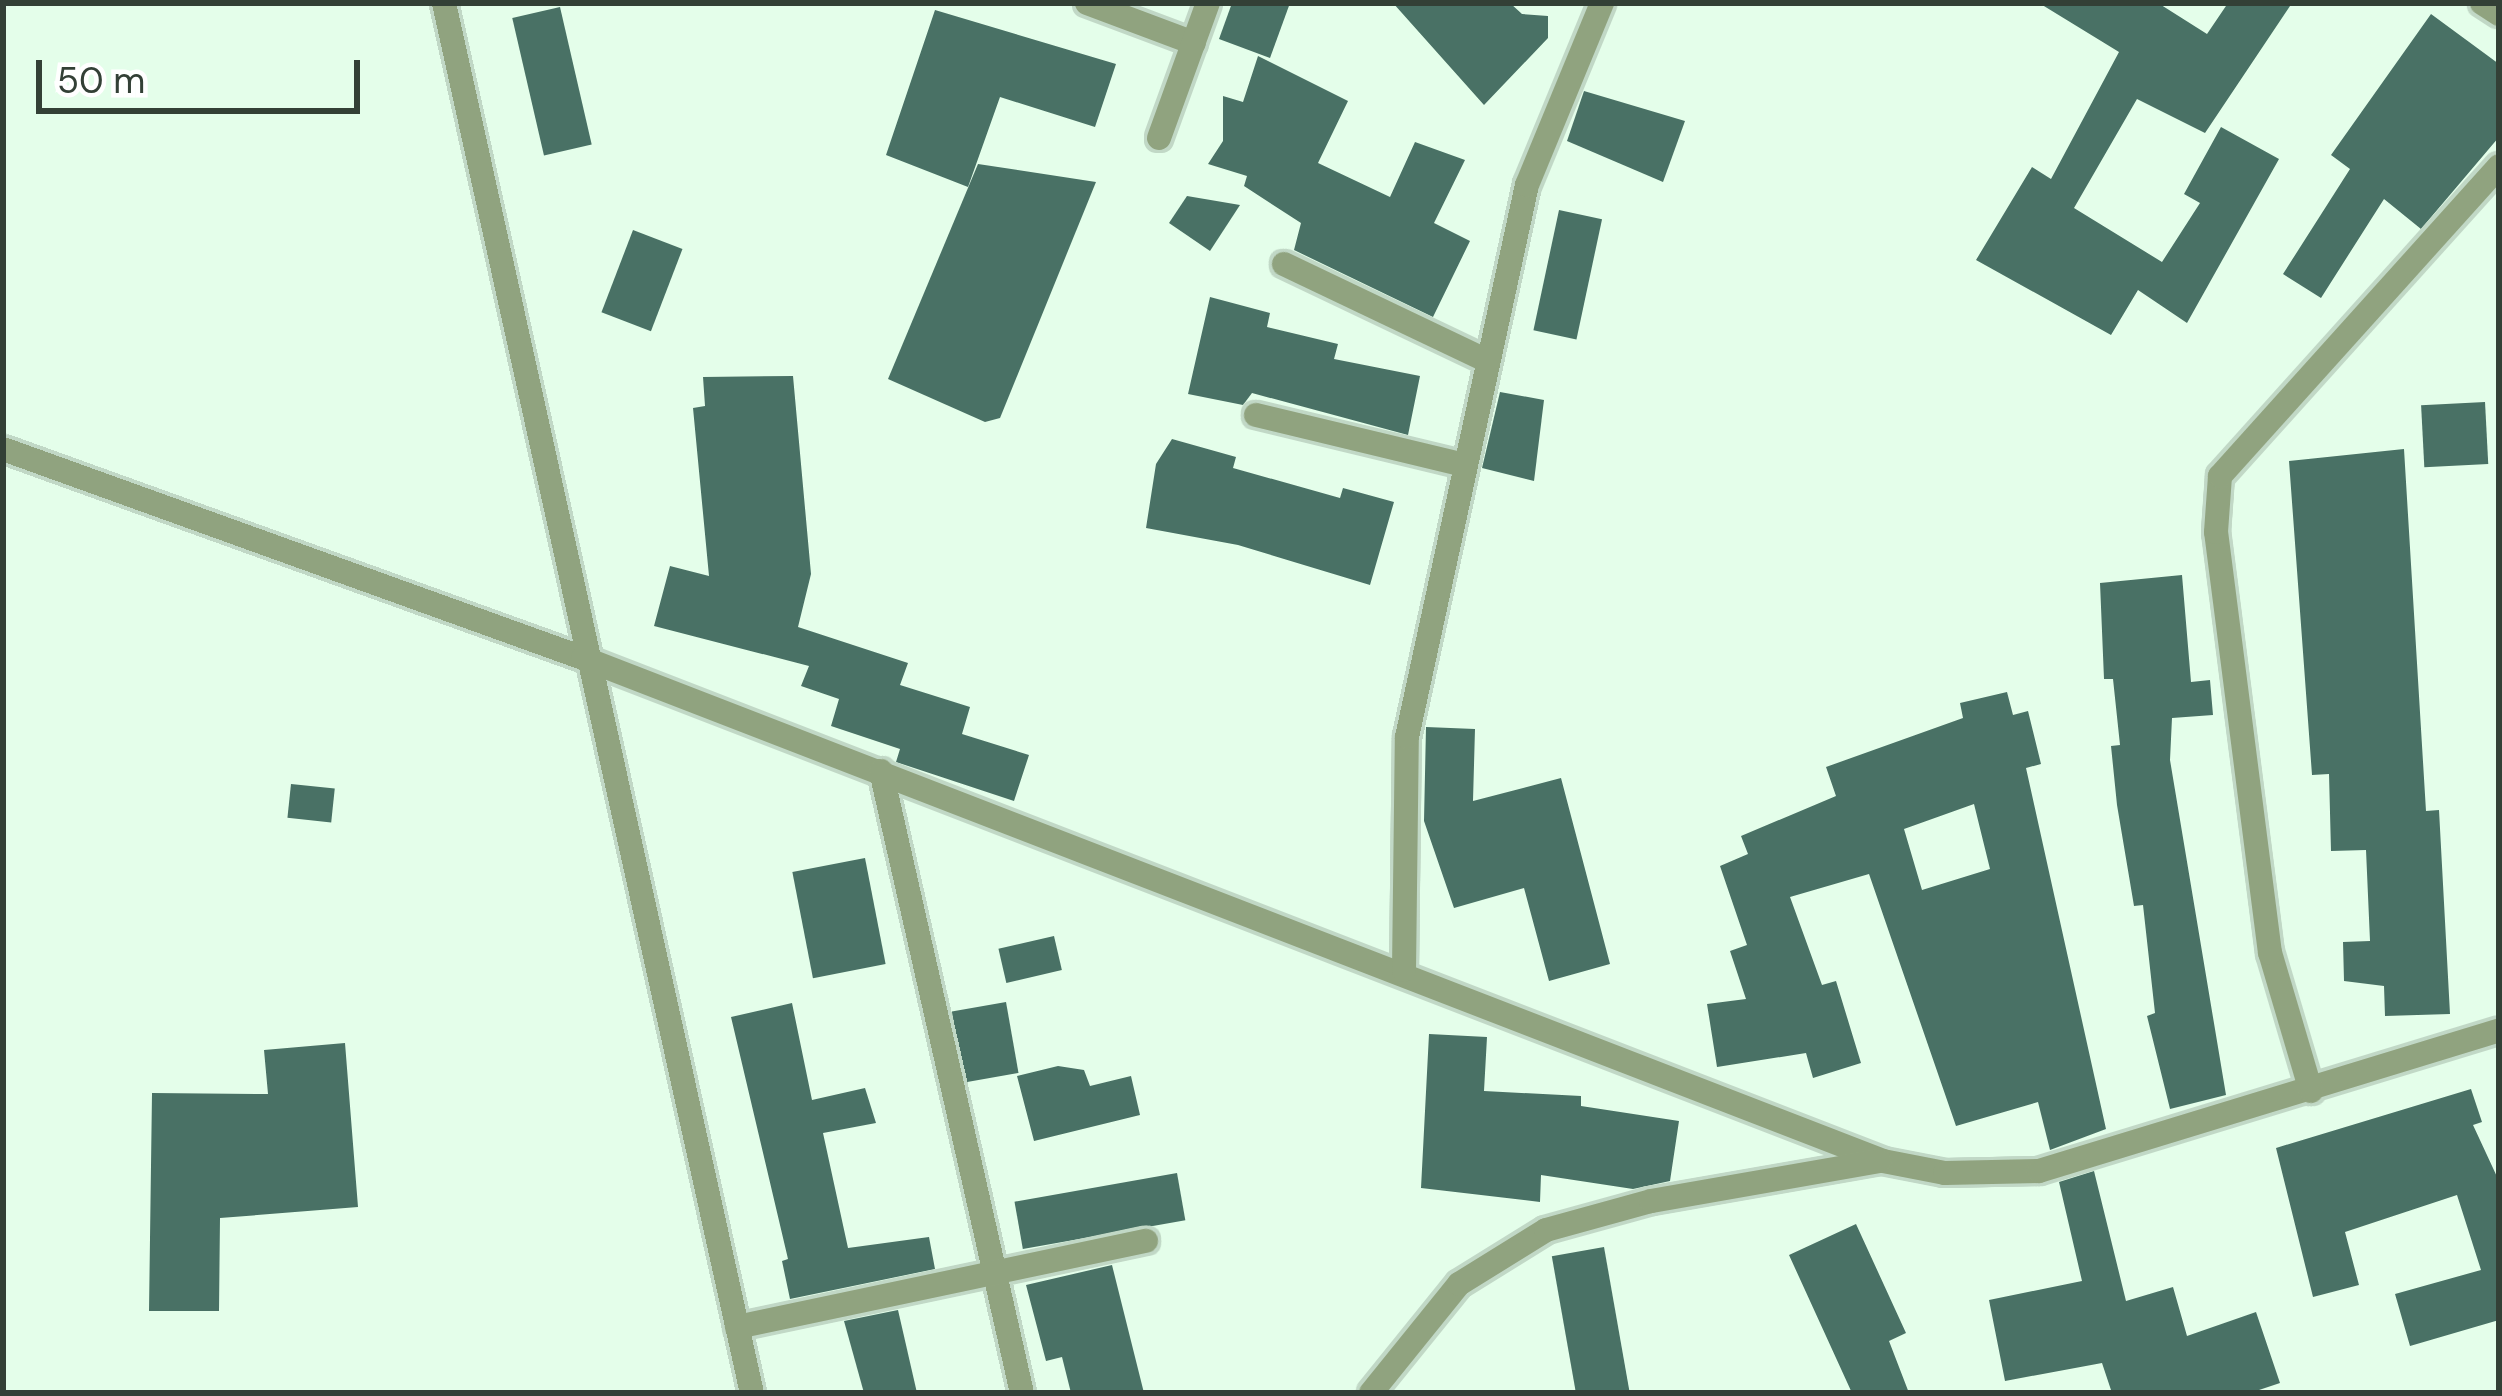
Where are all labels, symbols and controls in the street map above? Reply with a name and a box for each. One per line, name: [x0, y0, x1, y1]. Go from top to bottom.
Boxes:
scale bar: [42, 36, 366, 110]
text: 50 m: [57, 57, 145, 104]

